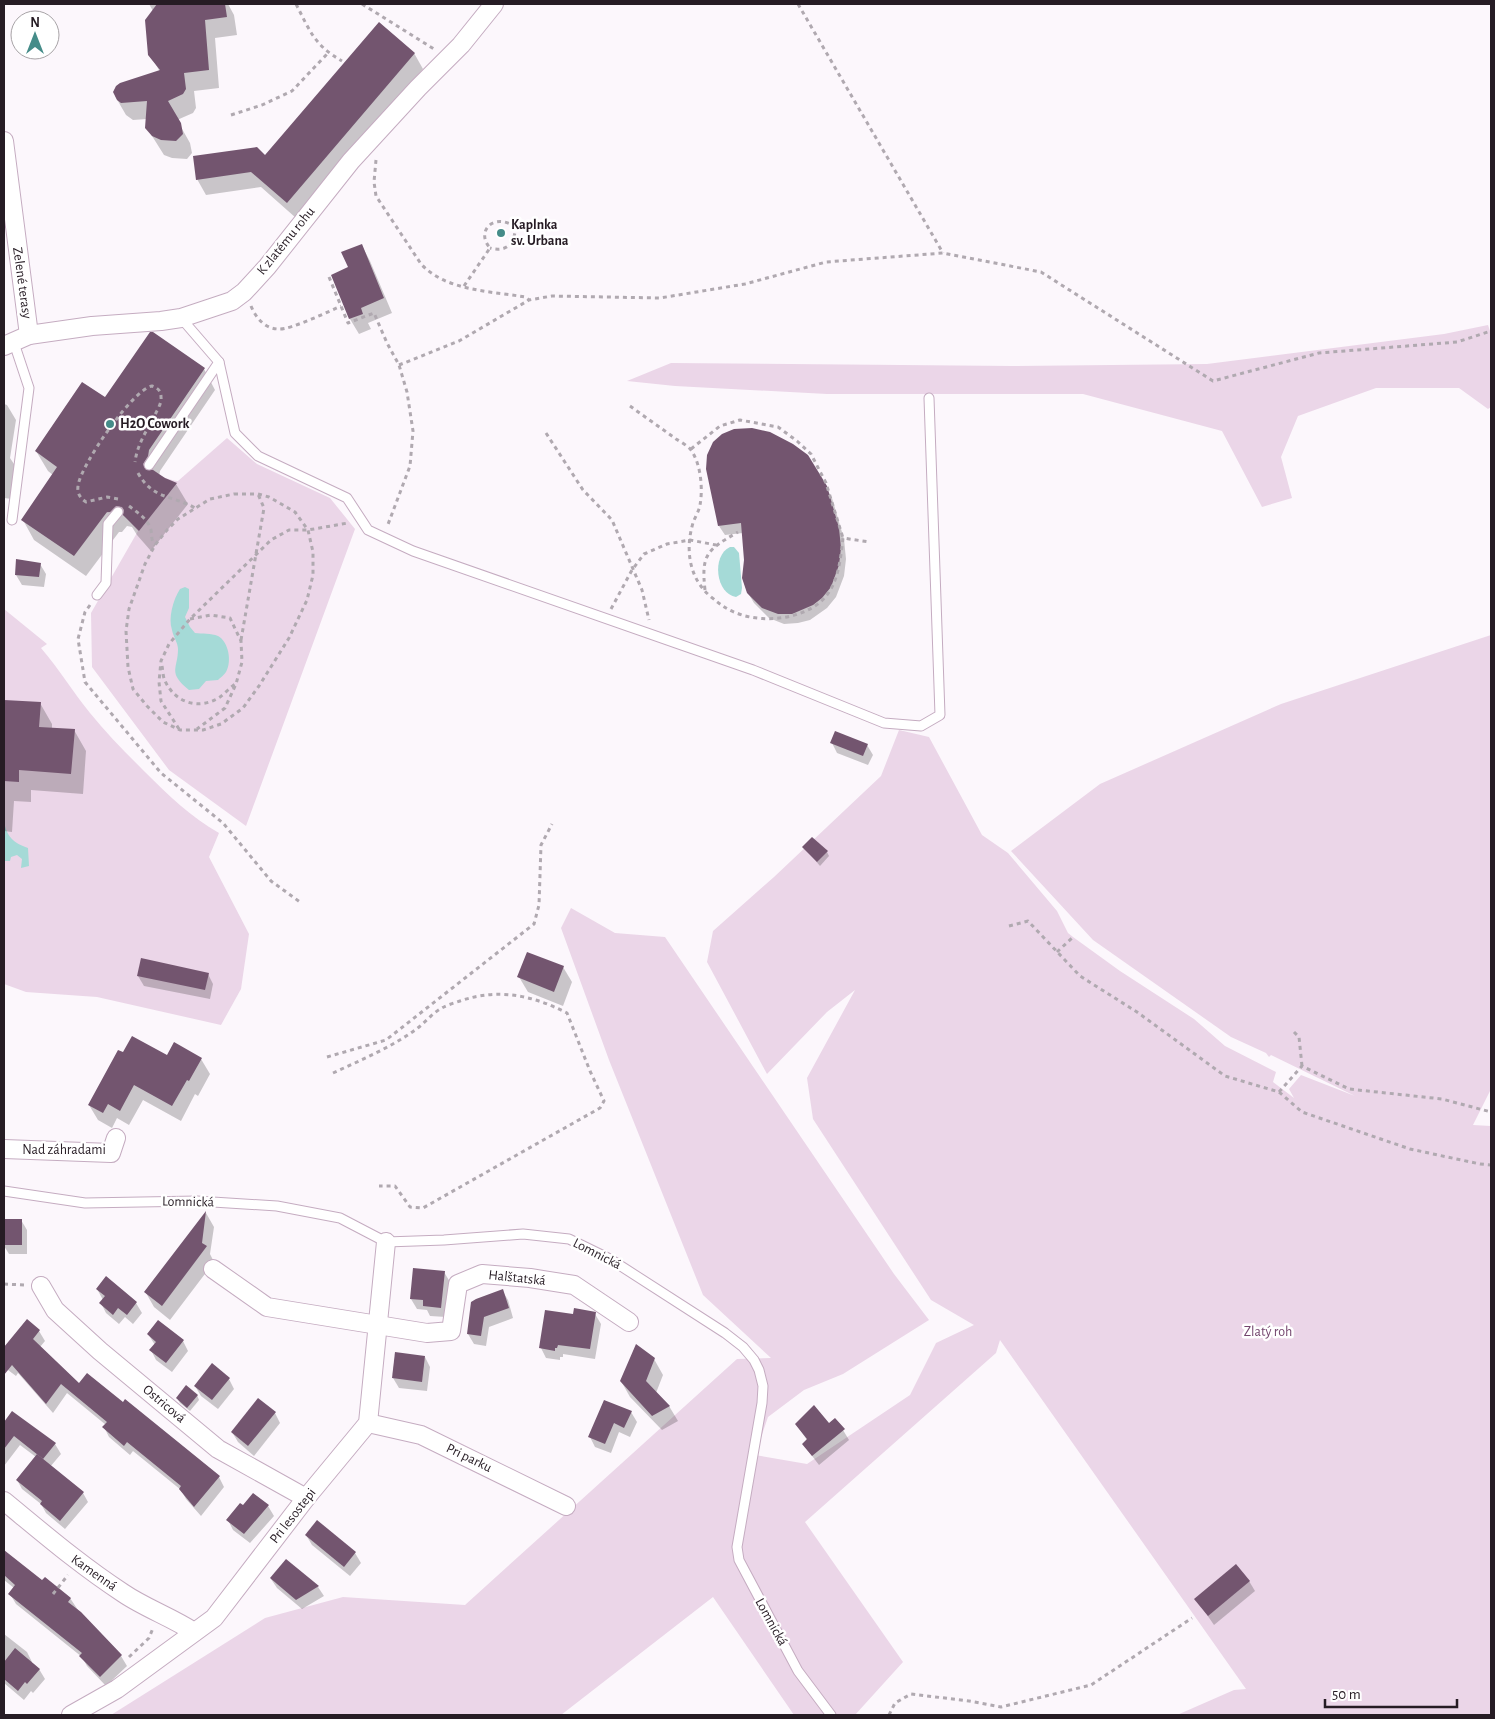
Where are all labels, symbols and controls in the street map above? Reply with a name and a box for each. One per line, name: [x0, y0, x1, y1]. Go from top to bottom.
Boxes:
north arrow: [10, 10, 60, 60]
text: N: [30, 16, 40, 30]
street label: K zlatému rohu: [254, 204, 318, 278]
place label: Kaplnka sv. Urbana: [511, 218, 569, 248]
marker: Kaplnka sv. Urbana: [495, 227, 507, 239]
street label: Zelené terasy: [10, 246, 34, 320]
place label: H2O Cowork: [120, 417, 189, 431]
marker: H2O Cowork: [104, 418, 116, 430]
street label: Nad záhradami: [22, 1143, 106, 1157]
street label: Lomnická: [162, 1195, 215, 1209]
street label: Lomnická: [571, 1236, 624, 1272]
street label: Halštatská: [488, 1268, 547, 1288]
park label: Zlatý roh: [1244, 1325, 1292, 1339]
street label: Ostricová: [140, 1382, 188, 1426]
street label: Pri parku: [444, 1441, 494, 1475]
street label: Pri lesostepi: [267, 1486, 319, 1546]
street label: Kamenná: [69, 1552, 120, 1594]
street label: Lomnická: [752, 1596, 790, 1649]
scale bar: [1325, 1676, 1458, 1708]
text: 50 m: [1332, 1687, 1361, 1702]

